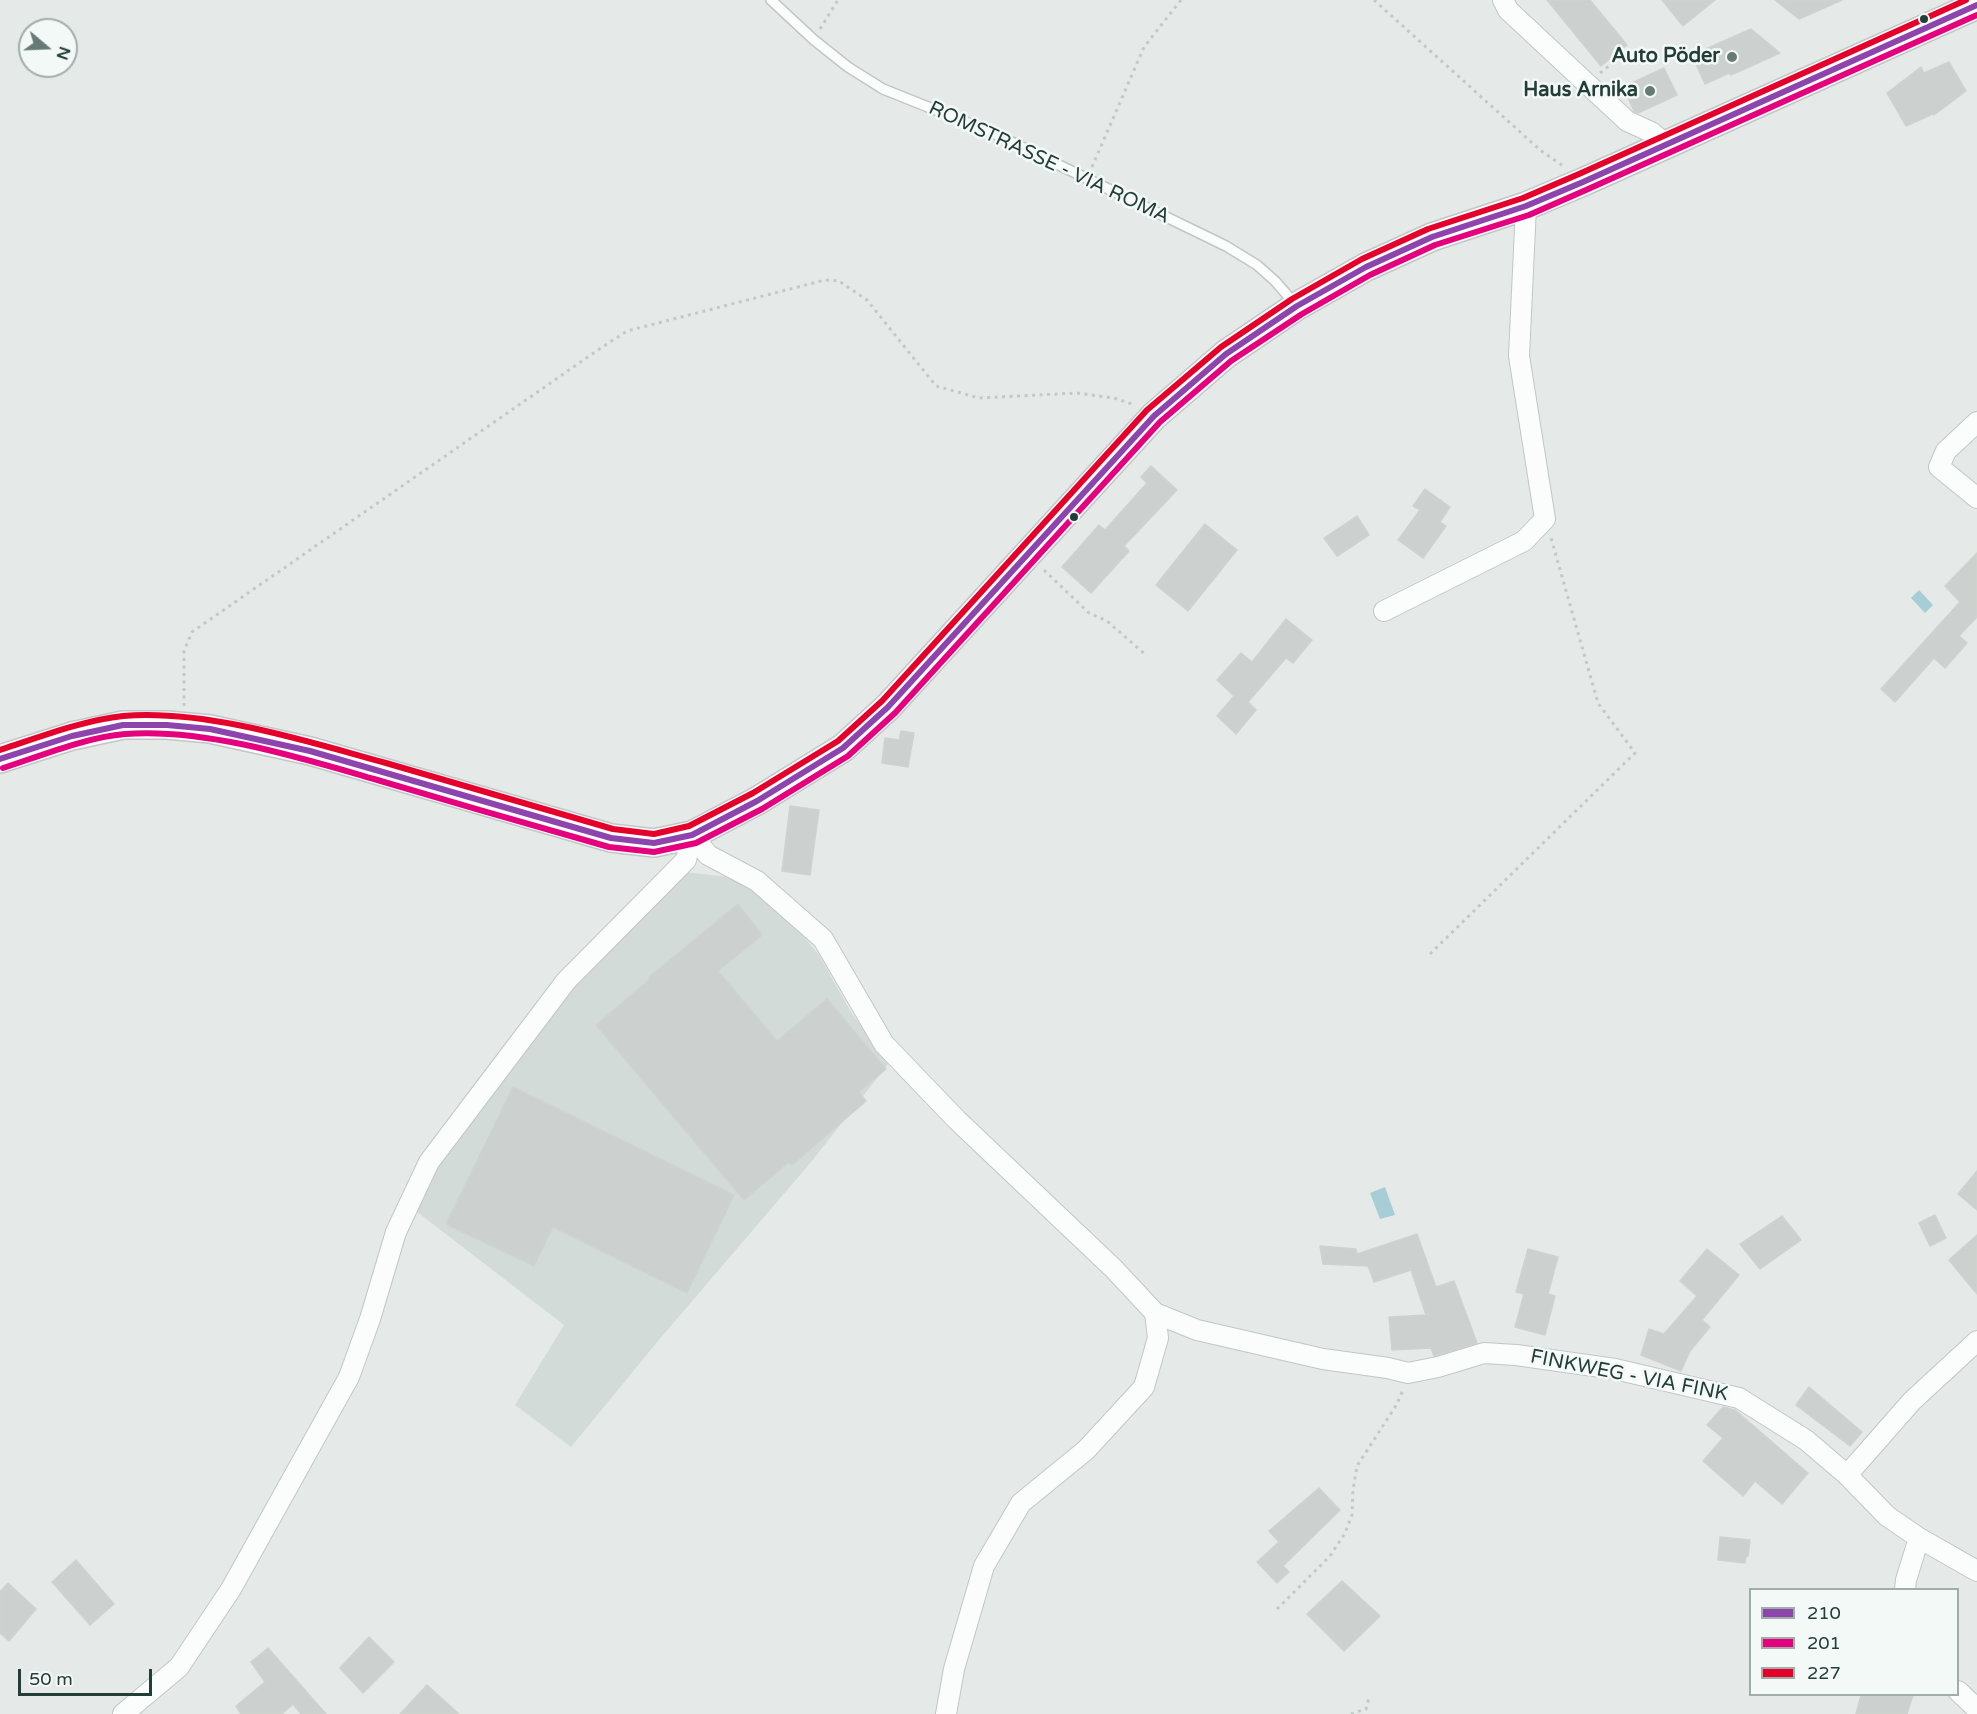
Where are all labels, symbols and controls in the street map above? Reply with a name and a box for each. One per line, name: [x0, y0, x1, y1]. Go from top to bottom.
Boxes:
unlabelled marker: [1918, 13, 1930, 25]
north arrow: [18, 18, 78, 78]
text: N: [52, 44, 75, 63]
place label: Auto Pöder: [1611, 45, 1720, 69]
marker: Auto Pöder: [1725, 50, 1739, 64]
place label: Haus Arnika: [1523, 79, 1638, 103]
marker: Haus Arnika: [1643, 84, 1657, 98]
street label: ROMSTRASSE - VIA ROMA: [925, 97, 1173, 229]
unlabelled marker: [1068, 511, 1080, 523]
street label: FINKWEG - VIA FINK: [1528, 1345, 1730, 1407]
legend: [1749, 1588, 1959, 1696]
text: 210: [1807, 1602, 1841, 1624]
text: 201: [1807, 1632, 1841, 1654]
scale bar: [21, 1657, 154, 1695]
text: 227: [1807, 1662, 1841, 1684]
text: 50 m: [29, 1668, 73, 1690]

